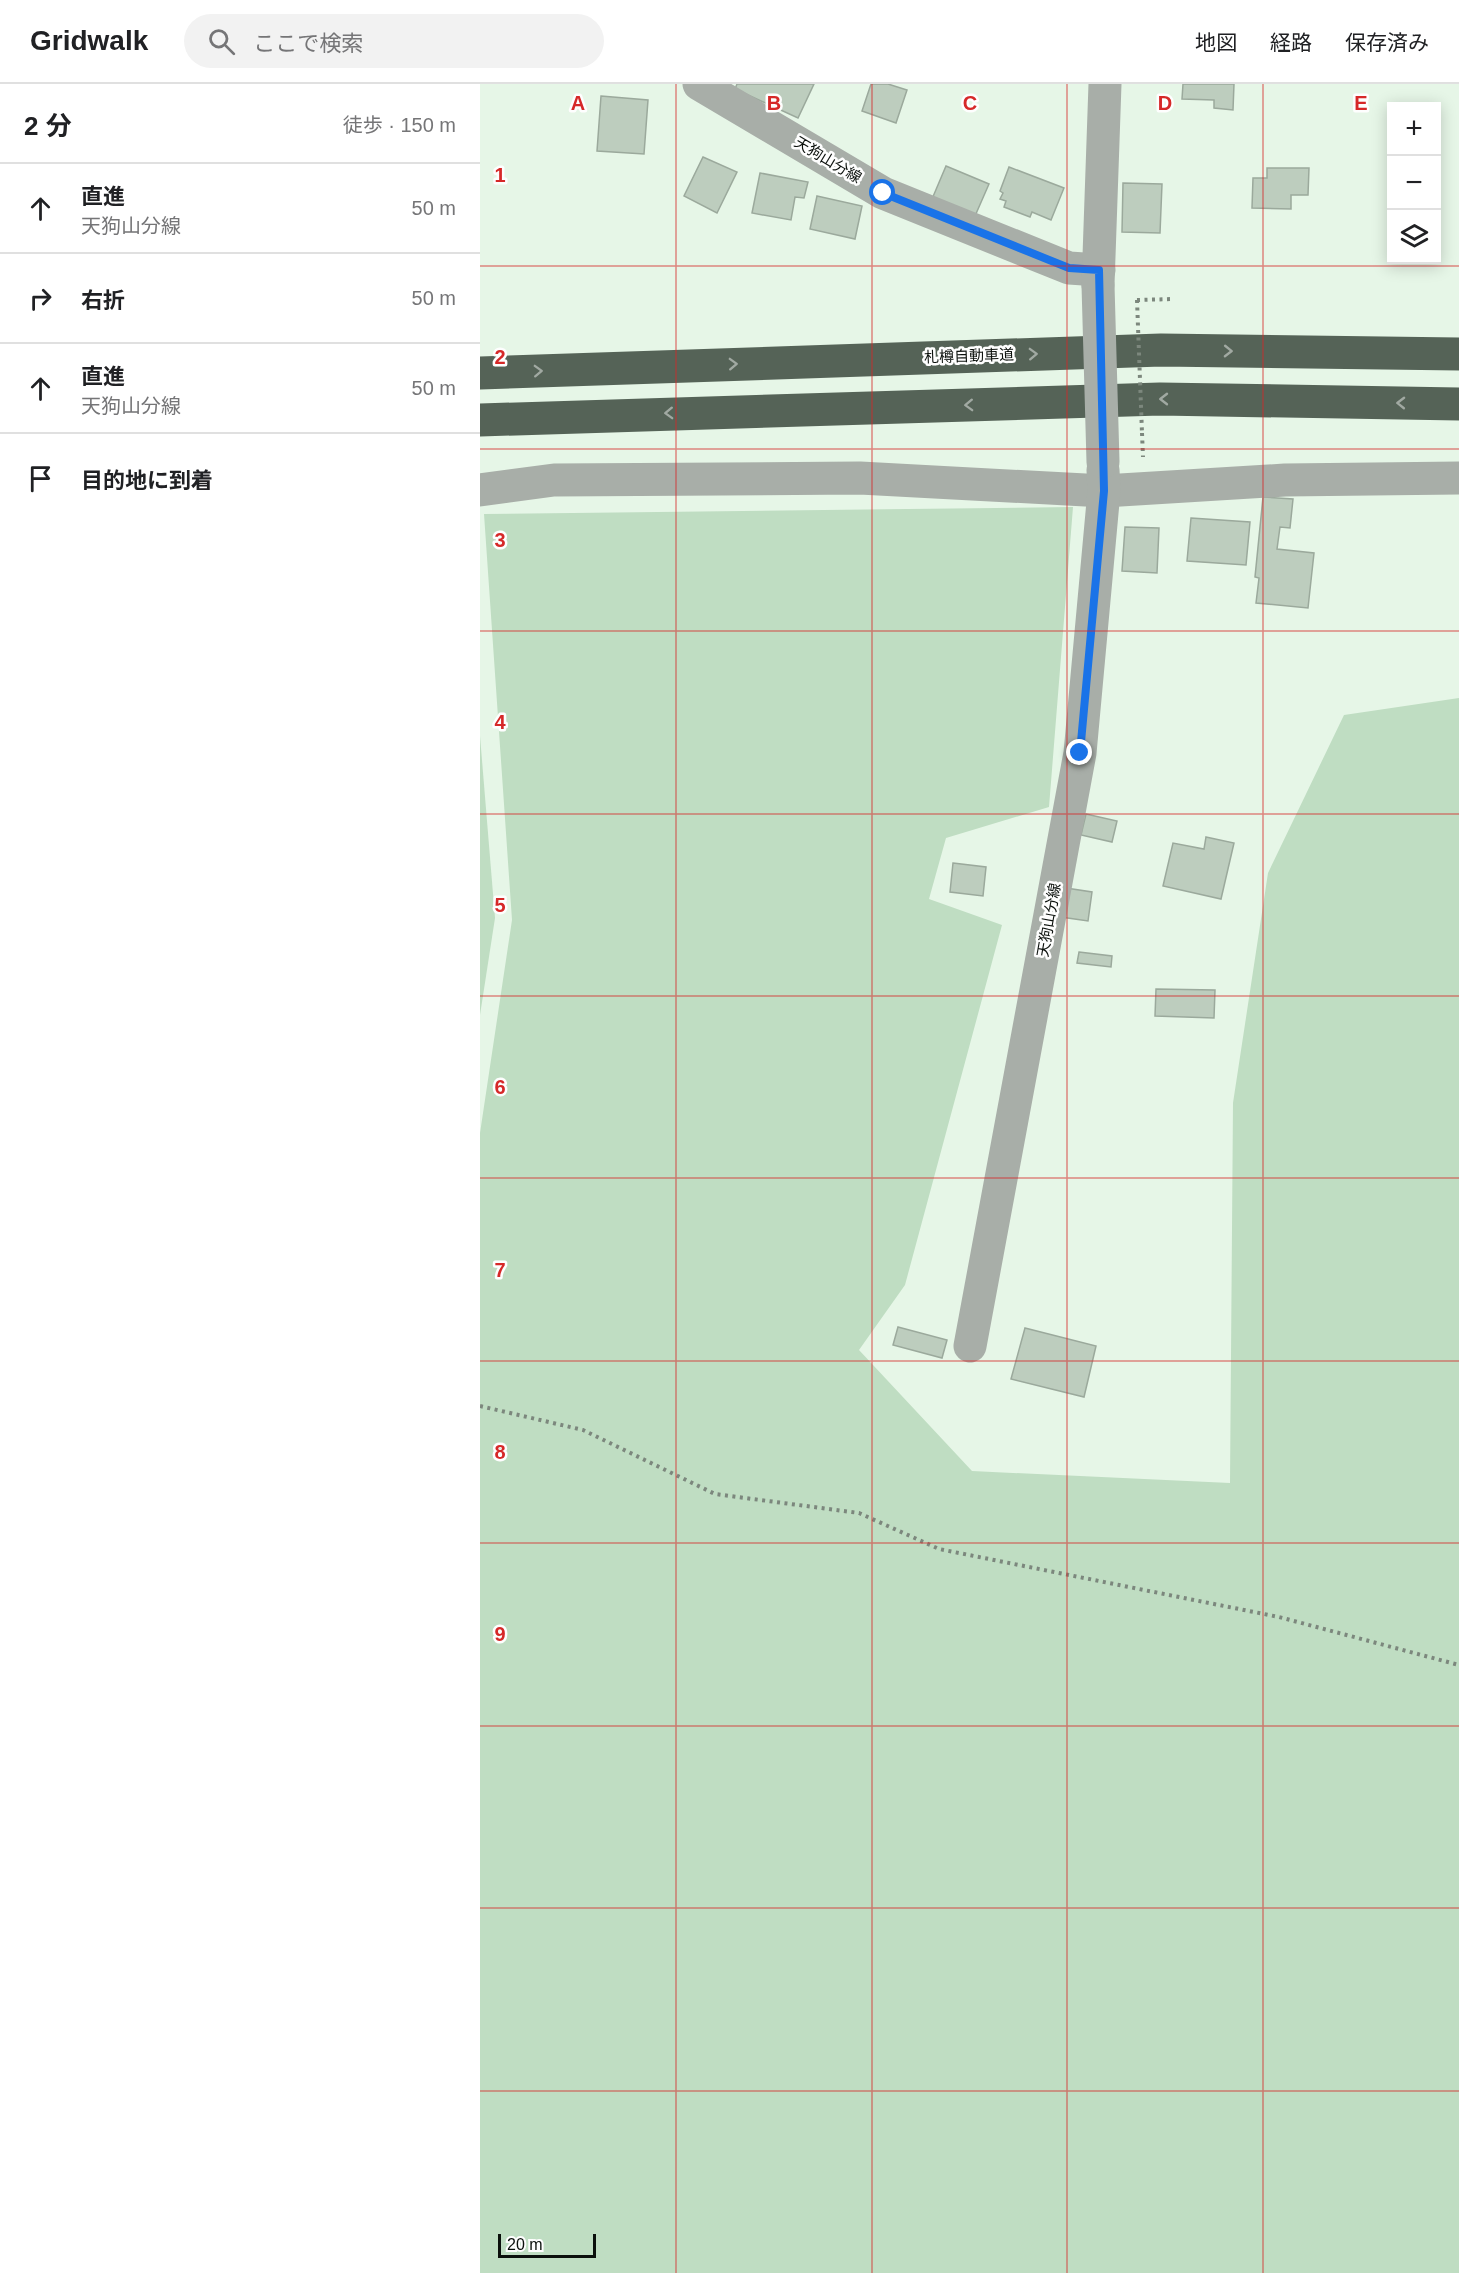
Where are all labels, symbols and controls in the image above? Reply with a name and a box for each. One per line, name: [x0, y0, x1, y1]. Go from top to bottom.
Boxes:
search box: [184, 14, 604, 68]
text: Gridwalk: [30, 25, 148, 56]
icon: search: [205, 25, 238, 58]
text: ここで検索: [253, 31, 363, 56]
text: 地図: [1195, 31, 1237, 54]
text: 経路: [1270, 31, 1312, 54]
text: 保存済み: [1345, 31, 1429, 54]
text: A: [571, 92, 585, 114]
text: B: [767, 92, 781, 114]
text: C: [963, 92, 977, 114]
text: D: [1158, 92, 1172, 114]
text: E: [1354, 92, 1368, 114]
map controls: [1387, 102, 1441, 264]
button: +: [1387, 102, 1441, 156]
text: 2 分: [24, 111, 72, 141]
text: 徒歩 · 150 m: [343, 114, 456, 136]
street label: 天狗山分線: [792, 133, 865, 186]
button: −: [1387, 156, 1441, 210]
text: 1: [494, 164, 506, 186]
route start: [869, 179, 895, 205]
text: 直進: [81, 184, 125, 209]
icon: ahead: [24, 192, 57, 225]
text: 50 m: [412, 197, 456, 219]
button: layers: [1387, 210, 1441, 264]
text: 天狗山分線: [81, 215, 181, 237]
icon: right: [24, 282, 57, 315]
text: 50 m: [412, 287, 456, 309]
text: 右折: [81, 288, 125, 313]
one-way arrow: [1224, 344, 1233, 357]
street label: 札樽自動車道: [924, 345, 1014, 366]
text: 2: [494, 346, 506, 368]
one-way arrow: [1029, 348, 1038, 360]
one-way arrow: [729, 358, 738, 371]
text: 直進: [81, 364, 125, 389]
one-way arrow: [534, 364, 543, 377]
icon: ahead: [24, 372, 57, 405]
text: 50 m: [412, 377, 456, 399]
one-way arrow: [1159, 393, 1168, 405]
text: 天狗山分線: [81, 395, 181, 417]
one-way arrow: [1396, 397, 1405, 409]
one-way arrow: [964, 398, 973, 411]
one-way arrow: [664, 407, 673, 420]
icon: arrive: [24, 462, 57, 495]
text: 目的地に到着: [81, 468, 213, 493]
text: 3: [494, 529, 506, 551]
text: 4: [494, 711, 506, 733]
route end: [1066, 739, 1092, 765]
street label: 天狗山分線: [1034, 881, 1063, 958]
text: 5: [494, 894, 506, 916]
text: 6: [494, 1076, 506, 1098]
text: 7: [494, 1259, 506, 1281]
text: 8: [494, 1441, 506, 1463]
text: 9: [494, 1623, 506, 1645]
scale bar: [498, 2231, 596, 2258]
text: 20 m: [507, 2236, 543, 2253]

